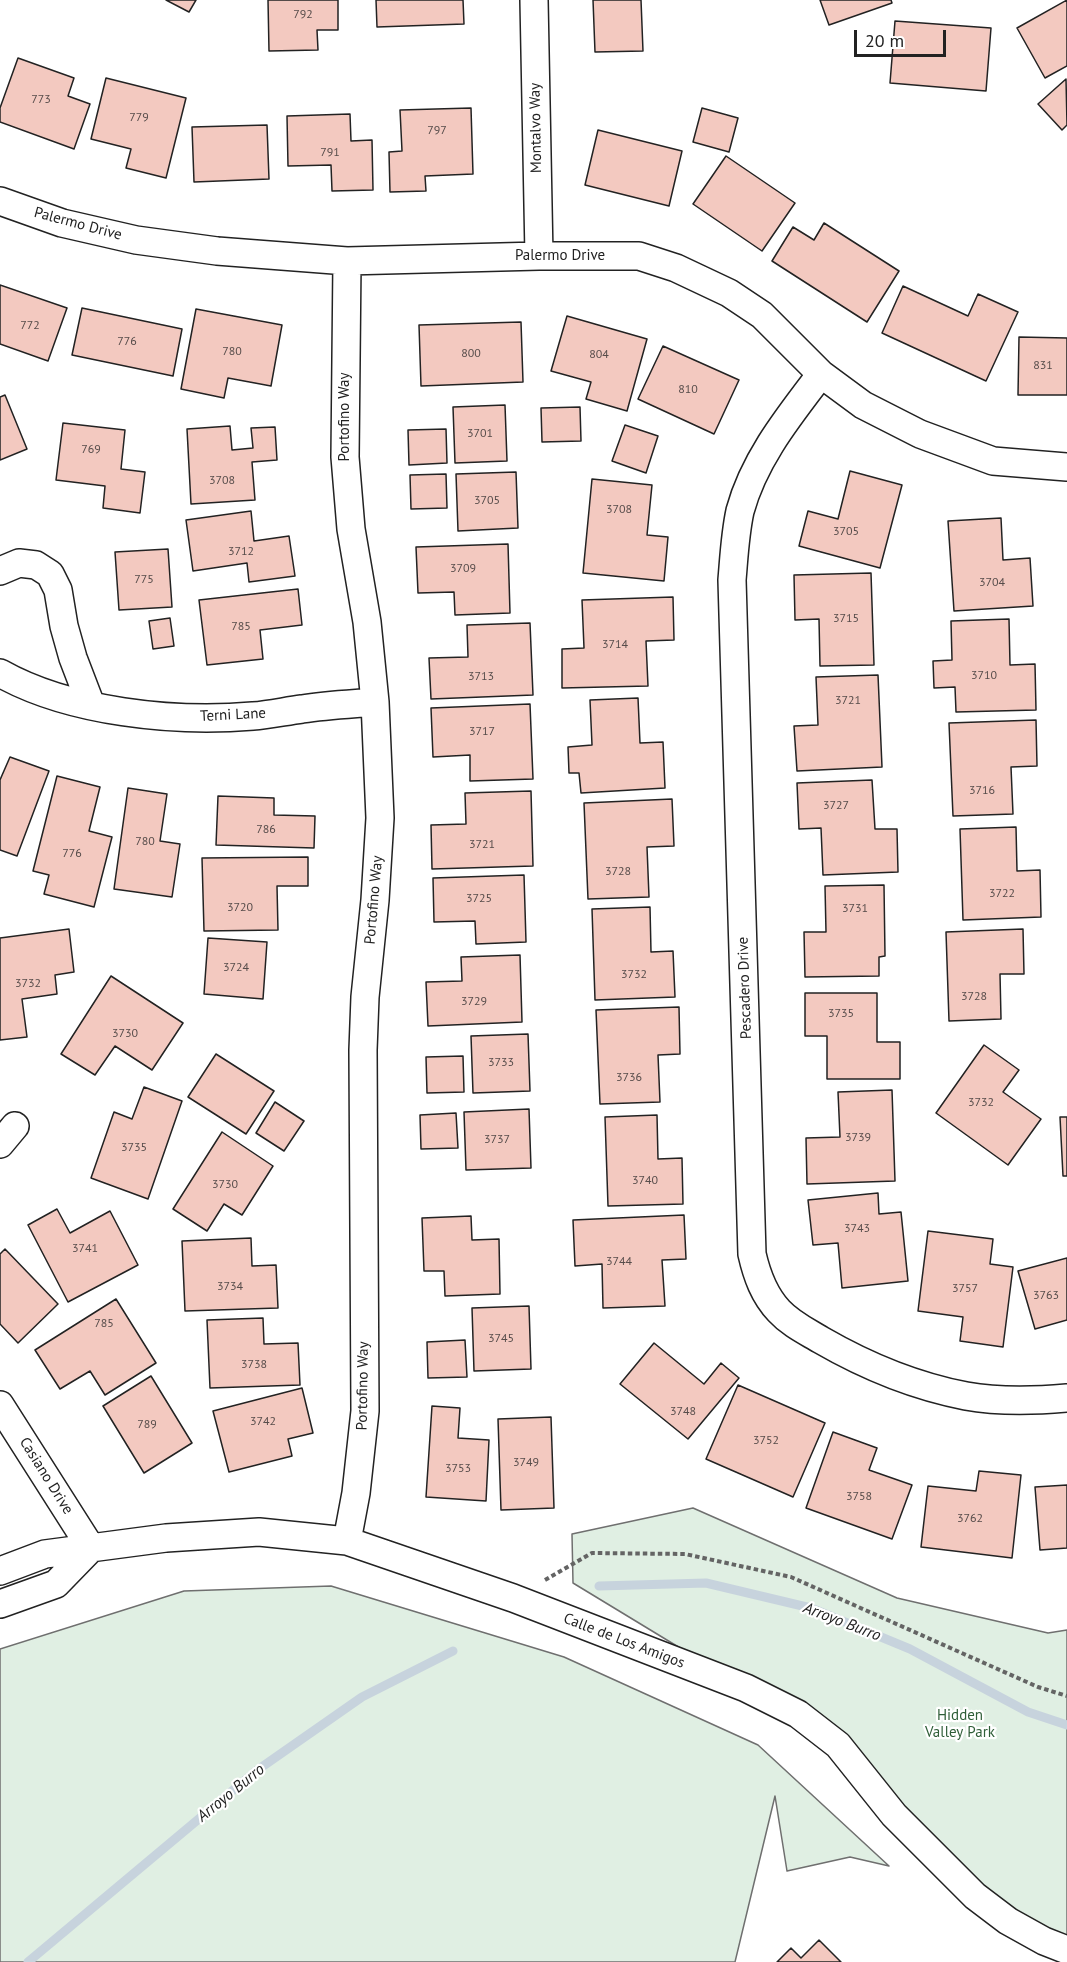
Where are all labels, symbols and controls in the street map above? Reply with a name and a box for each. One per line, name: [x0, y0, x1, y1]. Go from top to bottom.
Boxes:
house number: 792: [293, 8, 313, 22]
scale bar: [857, 18, 948, 56]
text: 20 m: [865, 29, 904, 52]
street label: Montalvo Way: [526, 83, 546, 173]
house number: 773: [31, 93, 51, 107]
house number: 779: [129, 111, 149, 125]
house number: 797: [427, 124, 447, 138]
house number: 791: [320, 146, 340, 160]
street label: Palermo Drive: [32, 204, 124, 244]
street label: Palermo Drive: [515, 247, 605, 265]
house number: 772: [20, 319, 40, 333]
house number: 776: [117, 335, 137, 349]
house number: 780: [222, 345, 242, 359]
house number: 800: [461, 347, 481, 361]
house number: 804: [589, 348, 609, 362]
house number: 831: [1033, 359, 1053, 373]
street label: Portofino Way: [336, 373, 354, 461]
house number: 810: [678, 383, 698, 397]
house number: 3701: [467, 427, 493, 441]
house number: 769: [81, 443, 101, 457]
house number: 3708: [209, 474, 235, 488]
house number: 3705: [474, 494, 500, 508]
house number: 3708: [606, 503, 632, 517]
house number: 3705: [833, 525, 859, 539]
house number: 3712: [228, 545, 254, 559]
house number: 3709: [450, 562, 476, 576]
house number: 775: [134, 573, 154, 587]
house number: 3704: [979, 576, 1005, 590]
house number: 3715: [833, 612, 859, 626]
house number: 785: [231, 620, 251, 634]
house number: 3714: [602, 638, 628, 652]
house number: 3710: [971, 669, 997, 683]
house number: 3713: [468, 670, 494, 684]
house number: 3721: [835, 694, 861, 708]
street label: Terni Lane: [200, 704, 266, 726]
house number: 3717: [469, 725, 495, 739]
house number: 3716: [969, 784, 995, 798]
house number: 3727: [823, 799, 849, 813]
house number: 786: [256, 823, 276, 837]
house number: 780: [135, 835, 155, 849]
house number: 3721: [469, 838, 495, 852]
house number: 776: [62, 847, 82, 861]
street label: Portofino Way: [361, 855, 387, 945]
house number: 3728: [605, 865, 631, 879]
house number: 3722: [989, 887, 1015, 901]
house number: 3725: [466, 892, 492, 906]
house number: 3720: [227, 901, 253, 915]
house number: 3731: [842, 902, 868, 916]
street label: Pescadero Drive: [734, 936, 756, 1040]
house number: 3724: [223, 961, 249, 975]
house number: 3732: [621, 968, 647, 982]
house number: 3732: [15, 977, 41, 991]
house number: 3728: [961, 990, 987, 1004]
house number: 3729: [461, 995, 487, 1009]
house number: 3735: [828, 1007, 854, 1021]
house number: 3730: [112, 1027, 138, 1041]
house number: 3733: [488, 1056, 514, 1070]
house number: 3736: [616, 1071, 642, 1085]
house number: 3732: [968, 1096, 994, 1110]
house number: 3739: [845, 1131, 871, 1145]
house number: 3737: [484, 1133, 510, 1147]
house number: 3735: [121, 1141, 147, 1155]
house number: 3740: [632, 1174, 658, 1188]
house number: 3730: [212, 1178, 238, 1192]
house number: 3743: [844, 1222, 870, 1236]
house number: 3741: [72, 1242, 98, 1256]
house number: 3744: [606, 1255, 632, 1269]
house number: 3734: [217, 1280, 243, 1294]
house number: 3757: [952, 1282, 978, 1296]
house number: 3763: [1033, 1289, 1059, 1303]
house number: 785: [94, 1317, 114, 1331]
house number: 3745: [488, 1332, 514, 1346]
street label: Portofino Way: [353, 1341, 373, 1431]
house number: 3738: [241, 1358, 267, 1372]
house number: 3748: [670, 1405, 696, 1419]
house number: 3742: [250, 1415, 276, 1429]
house number: 789: [137, 1418, 157, 1432]
street label: Casiano Drive: [15, 1434, 77, 1518]
house number: 3752: [753, 1434, 779, 1448]
house number: 3749: [513, 1456, 539, 1470]
house number: 3753: [445, 1462, 471, 1476]
house number: 3758: [846, 1490, 872, 1504]
house number: 3762: [957, 1512, 983, 1526]
water label: Arroyo Burro: [801, 1598, 883, 1646]
street label: Calle de Los Amigos: [561, 1610, 687, 1672]
park label: Hidden Valley Park: [925, 1707, 995, 1742]
water label: Arroyo Burro: [193, 1760, 269, 1826]

